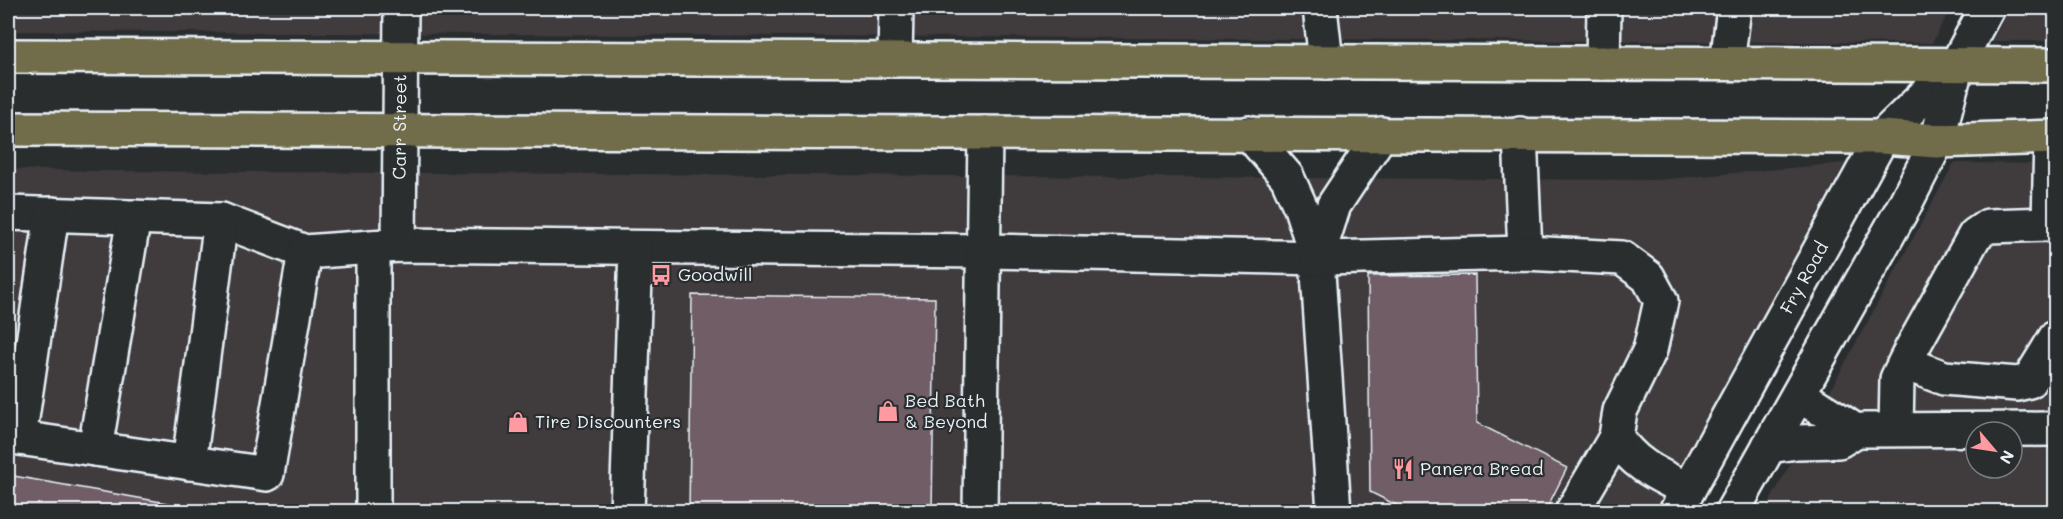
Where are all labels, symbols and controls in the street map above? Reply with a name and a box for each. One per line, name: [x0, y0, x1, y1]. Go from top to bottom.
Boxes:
street label: Carr Street: [387, 74, 411, 180]
street label: Fry Road: [1774, 237, 1833, 318]
place label: Goodwill: [678, 262, 753, 286]
bus stop icon: Goodwill: [649, 263, 673, 287]
place label: Bed Bath & Beyond: [905, 388, 988, 433]
shop icon: Bed Bath & Beyond: [876, 399, 900, 423]
place label: Tire Discounters: [535, 409, 681, 433]
shop icon: Tire Discounters: [506, 410, 530, 434]
north arrow: [1964, 420, 2024, 480]
text: N: [1995, 447, 2020, 468]
place label: Panera Bread: [1420, 456, 1543, 480]
restaurant icon: Panera Bread: [1391, 457, 1415, 481]

